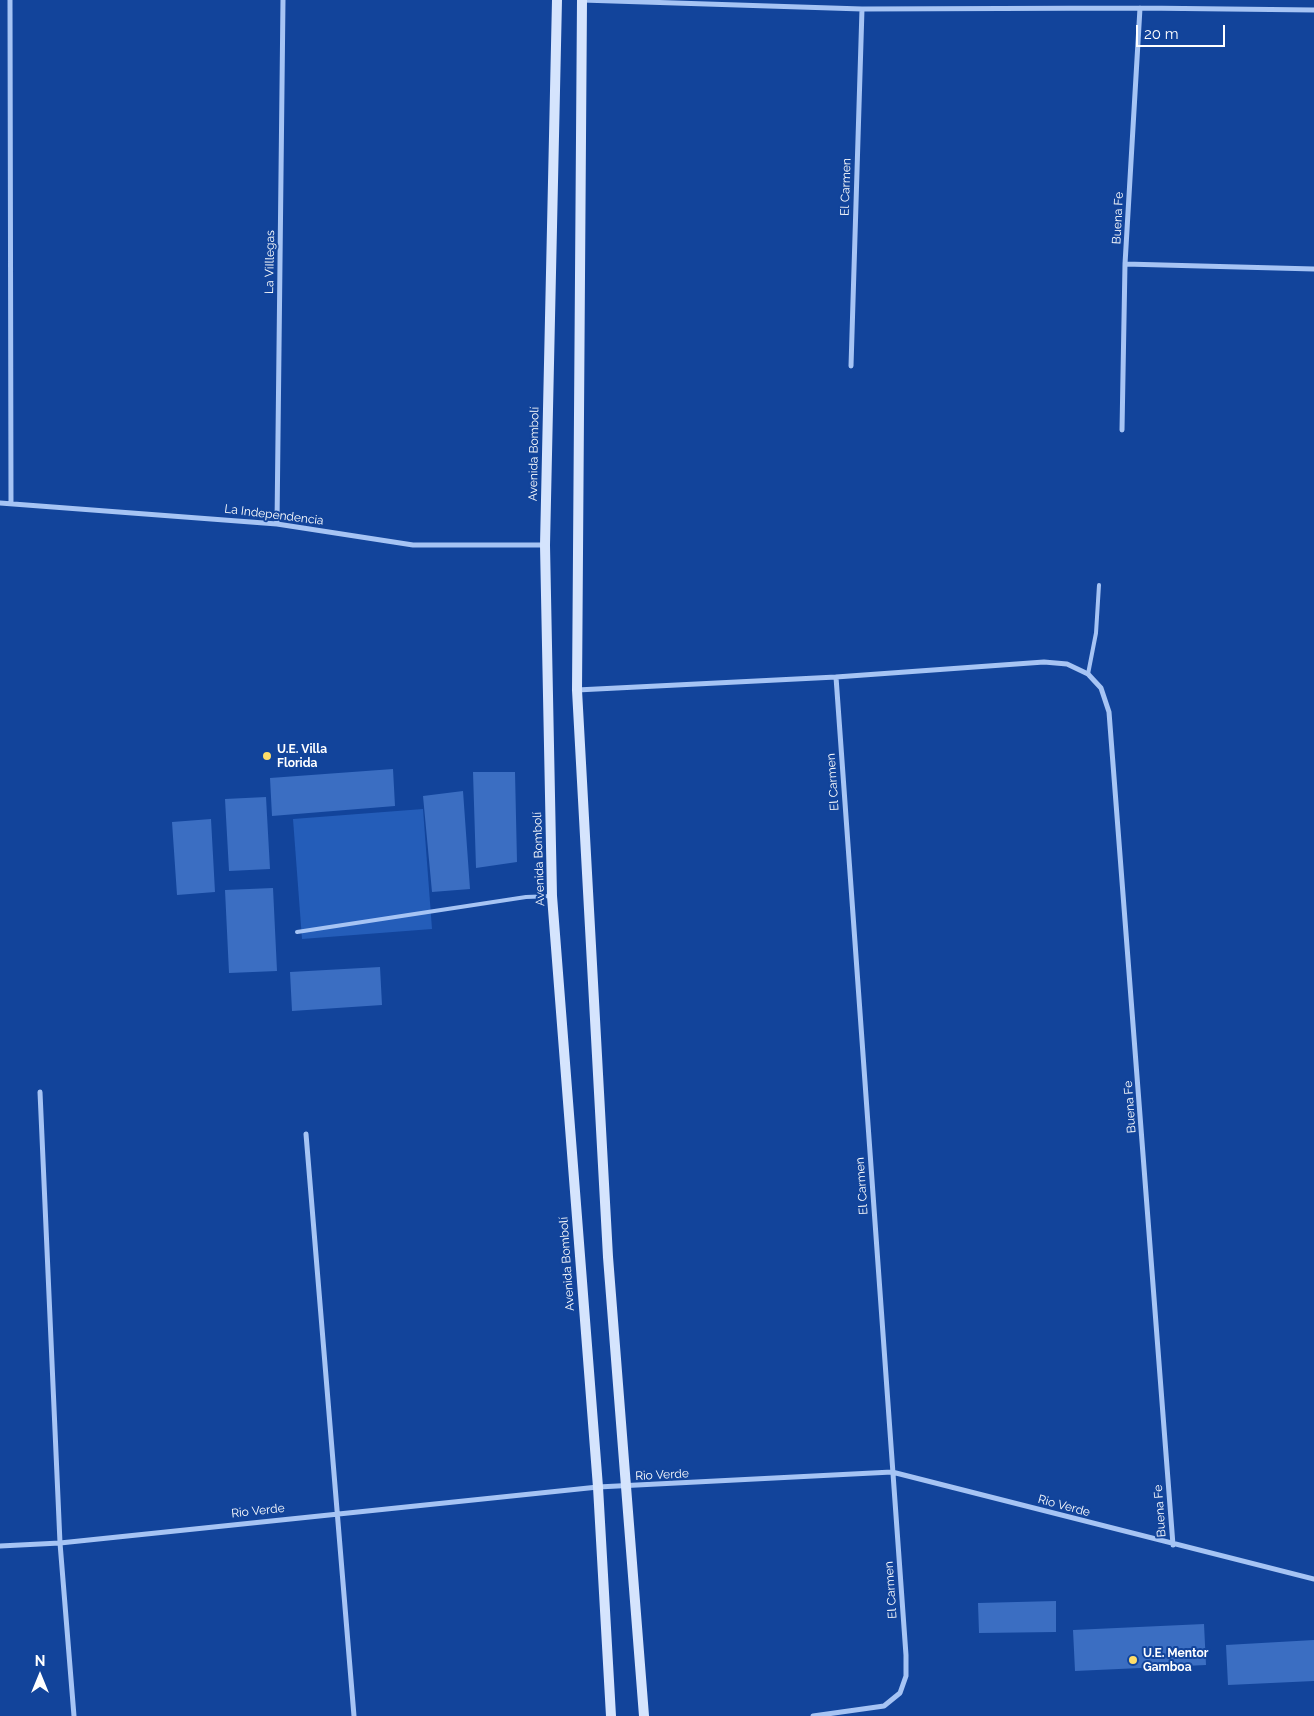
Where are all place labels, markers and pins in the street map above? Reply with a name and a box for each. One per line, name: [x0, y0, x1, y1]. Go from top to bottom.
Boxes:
place label: U.E. Villa Florida: [277, 742, 327, 770]
marker: U.E. Villa Florida: [261, 750, 273, 762]
place label: U.E. Mentor Gamboa: [1143, 1646, 1208, 1674]
marker: U.E. Mentor Gamboa: [1127, 1654, 1139, 1666]

